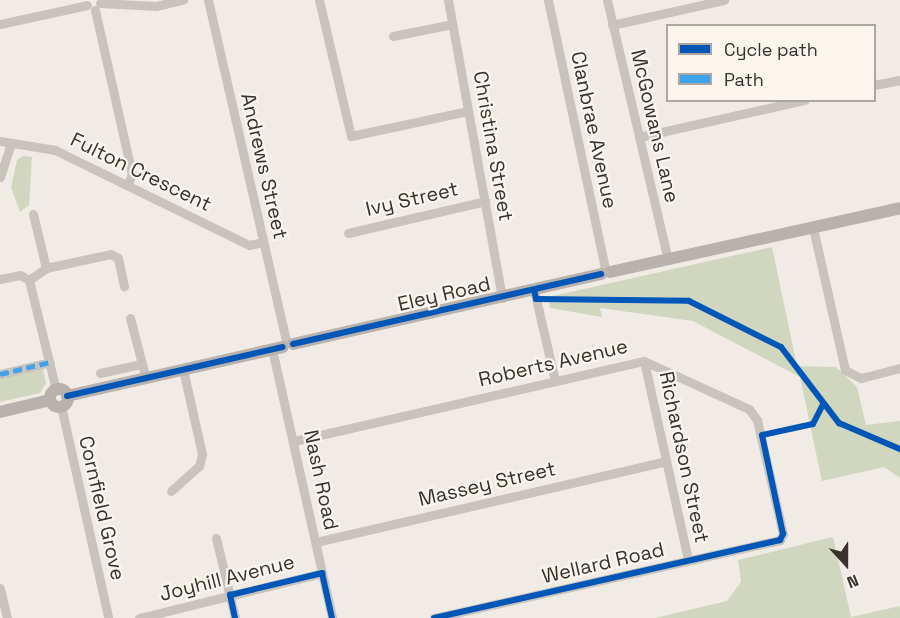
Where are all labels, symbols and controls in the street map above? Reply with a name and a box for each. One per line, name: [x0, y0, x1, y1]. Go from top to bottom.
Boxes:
legend: [666, 24, 876, 102]
text: Cycle path: [724, 38, 818, 61]
street label: McGowans Lane: [626, 47, 684, 205]
street label: Clanbrae Avenue: [566, 49, 622, 211]
text: Path: [724, 68, 764, 91]
street label: Christina Street: [468, 69, 518, 223]
street label: Andrews Street: [236, 91, 292, 241]
street label: Fulton Crescent: [67, 127, 215, 217]
street label: Ivy Street: [363, 177, 461, 221]
street label: Eley Road: [395, 272, 493, 316]
street label: Roberts Avenue: [476, 334, 630, 392]
street label: Richardson Street: [654, 369, 714, 545]
street label: Nash Road: [299, 428, 343, 532]
street label: Cornfield Grove: [74, 434, 130, 582]
street label: Massey Street: [416, 457, 558, 511]
north arrow: [816, 534, 876, 594]
street label: Wellard Road: [540, 537, 666, 589]
street label: Joyhill Avenue: [157, 550, 297, 606]
text: N: [844, 570, 861, 593]

